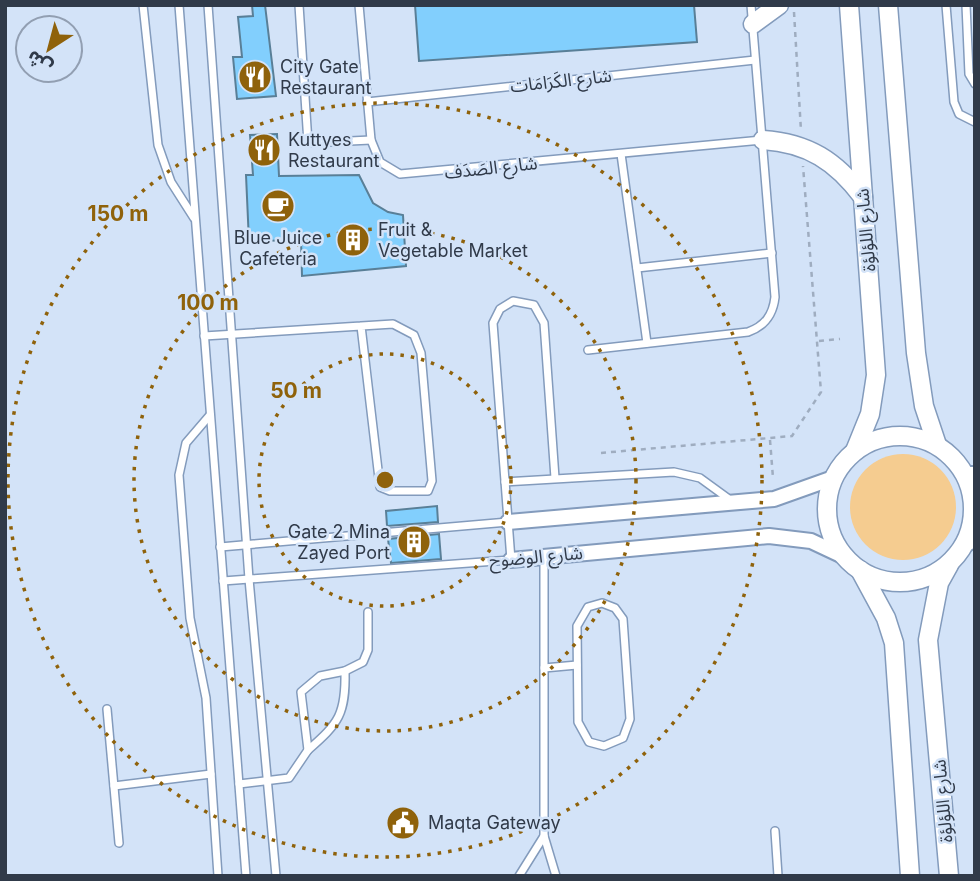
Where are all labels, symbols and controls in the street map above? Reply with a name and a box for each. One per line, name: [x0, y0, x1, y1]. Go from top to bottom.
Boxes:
north arrow: [14, 14, 84, 84]
text: ش: [22, 45, 57, 79]
place label: City Gate Restaurant: [280, 56, 372, 98]
restaurant icon: City Gate Restaurant: [236, 58, 274, 96]
street label: شارع الكَرَامَات: [509, 65, 613, 100]
place label: Kuttyes Restaurant: [288, 129, 380, 171]
restaurant icon: Kuttyes Restaurant: [245, 131, 283, 169]
street label: شارع الصَدَف: [443, 152, 539, 187]
cafe icon: Blue Juice Cafeteria: [259, 187, 297, 225]
street label: شارع اللؤلؤة: [851, 187, 884, 273]
text: 150 m: [88, 201, 148, 226]
place label: Fruit & Vegetable Market: [378, 219, 528, 261]
building icon: Fruit & Vegetable Market: [334, 221, 372, 259]
place label: Blue Juice Cafeteria: [234, 227, 322, 269]
text: 100 m: [177, 290, 239, 315]
text: 50 m: [270, 378, 322, 403]
centre of rings: [373, 468, 397, 492]
place label: Gate 2 Mina Zayed Port: [288, 521, 390, 563]
building icon: Gate 2 Mina Zayed Port: [395, 523, 433, 561]
street label: شارع الوضوح: [488, 542, 584, 575]
street label: شارع اللؤلؤة: [928, 758, 961, 844]
public building icon: Maqta Gateway: [384, 804, 422, 842]
place label: Maqta Gateway: [428, 812, 561, 833]

